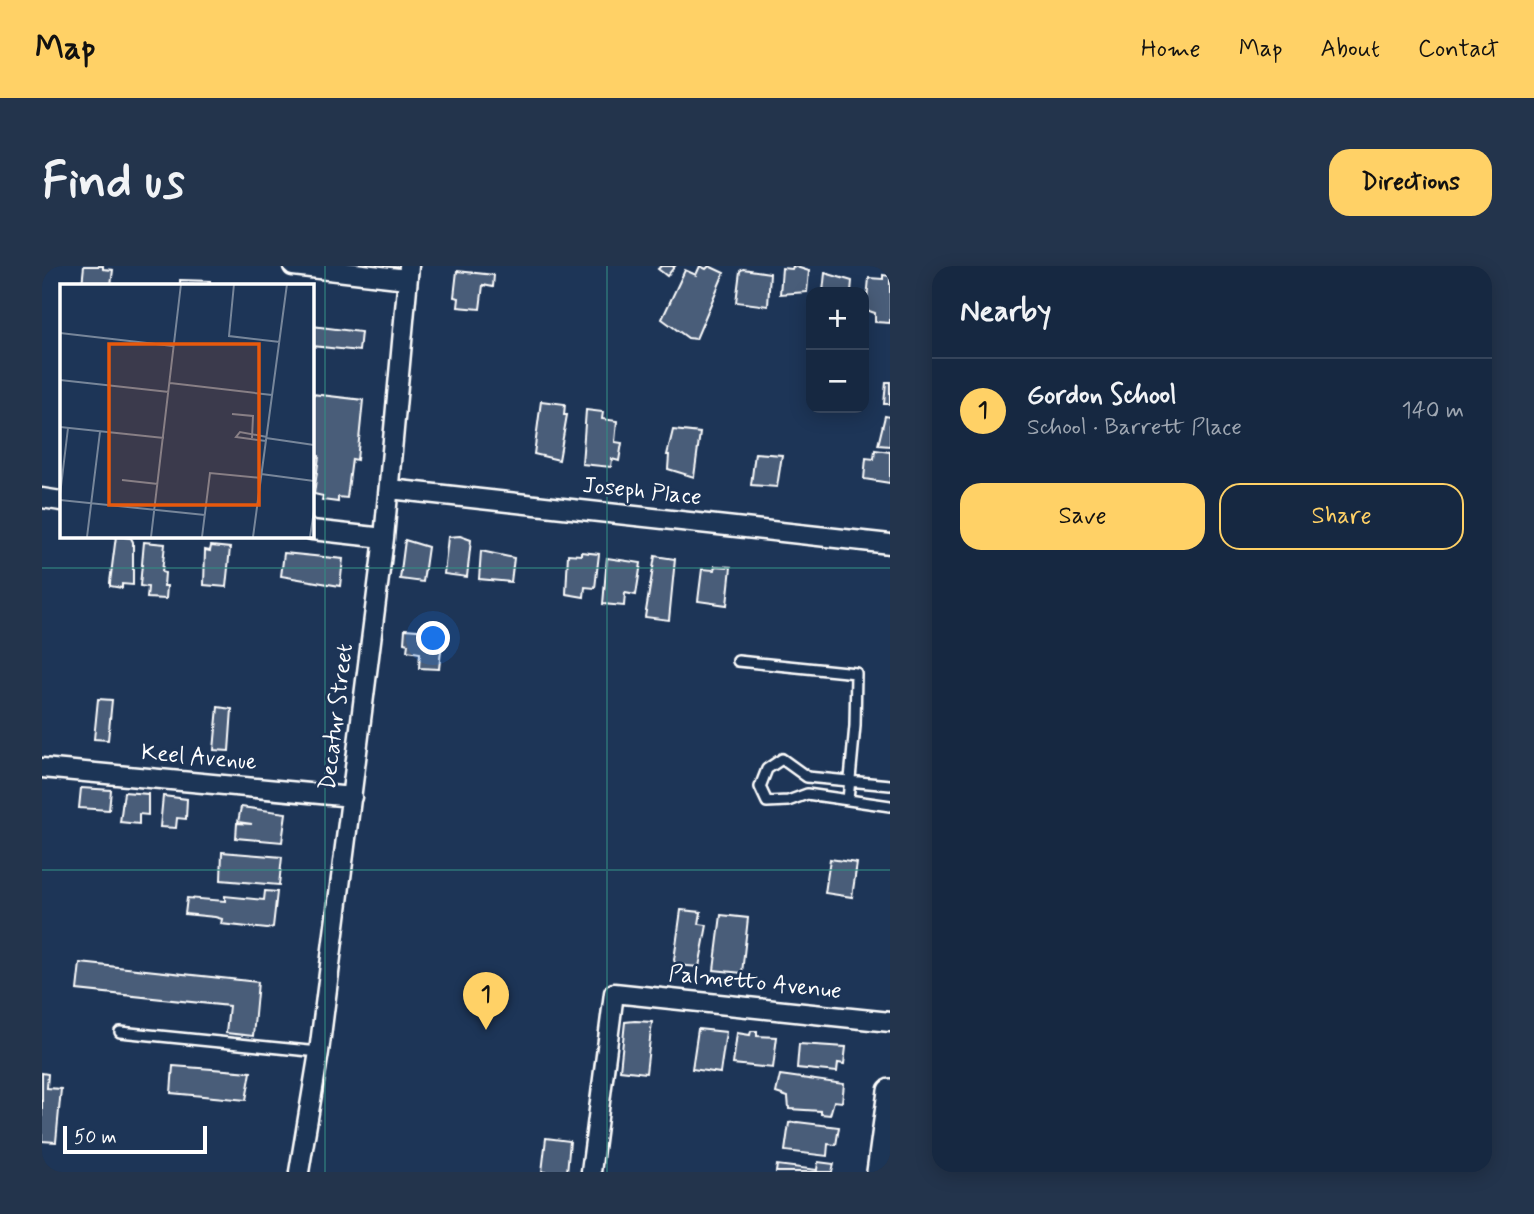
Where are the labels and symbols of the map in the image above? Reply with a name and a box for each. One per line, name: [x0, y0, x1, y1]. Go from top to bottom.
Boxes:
inset map: [60, 284, 313, 537]
street label: Joseph Place: [581, 471, 703, 513]
your location: [416, 621, 450, 655]
street label: Decatur Street: [313, 642, 361, 792]
street label: Keel Avenue: [140, 738, 258, 778]
street label: Palmetto Avenue: [667, 959, 843, 1007]
pin: 1: [463, 972, 509, 1030]
scale bar: [63, 1123, 206, 1155]

